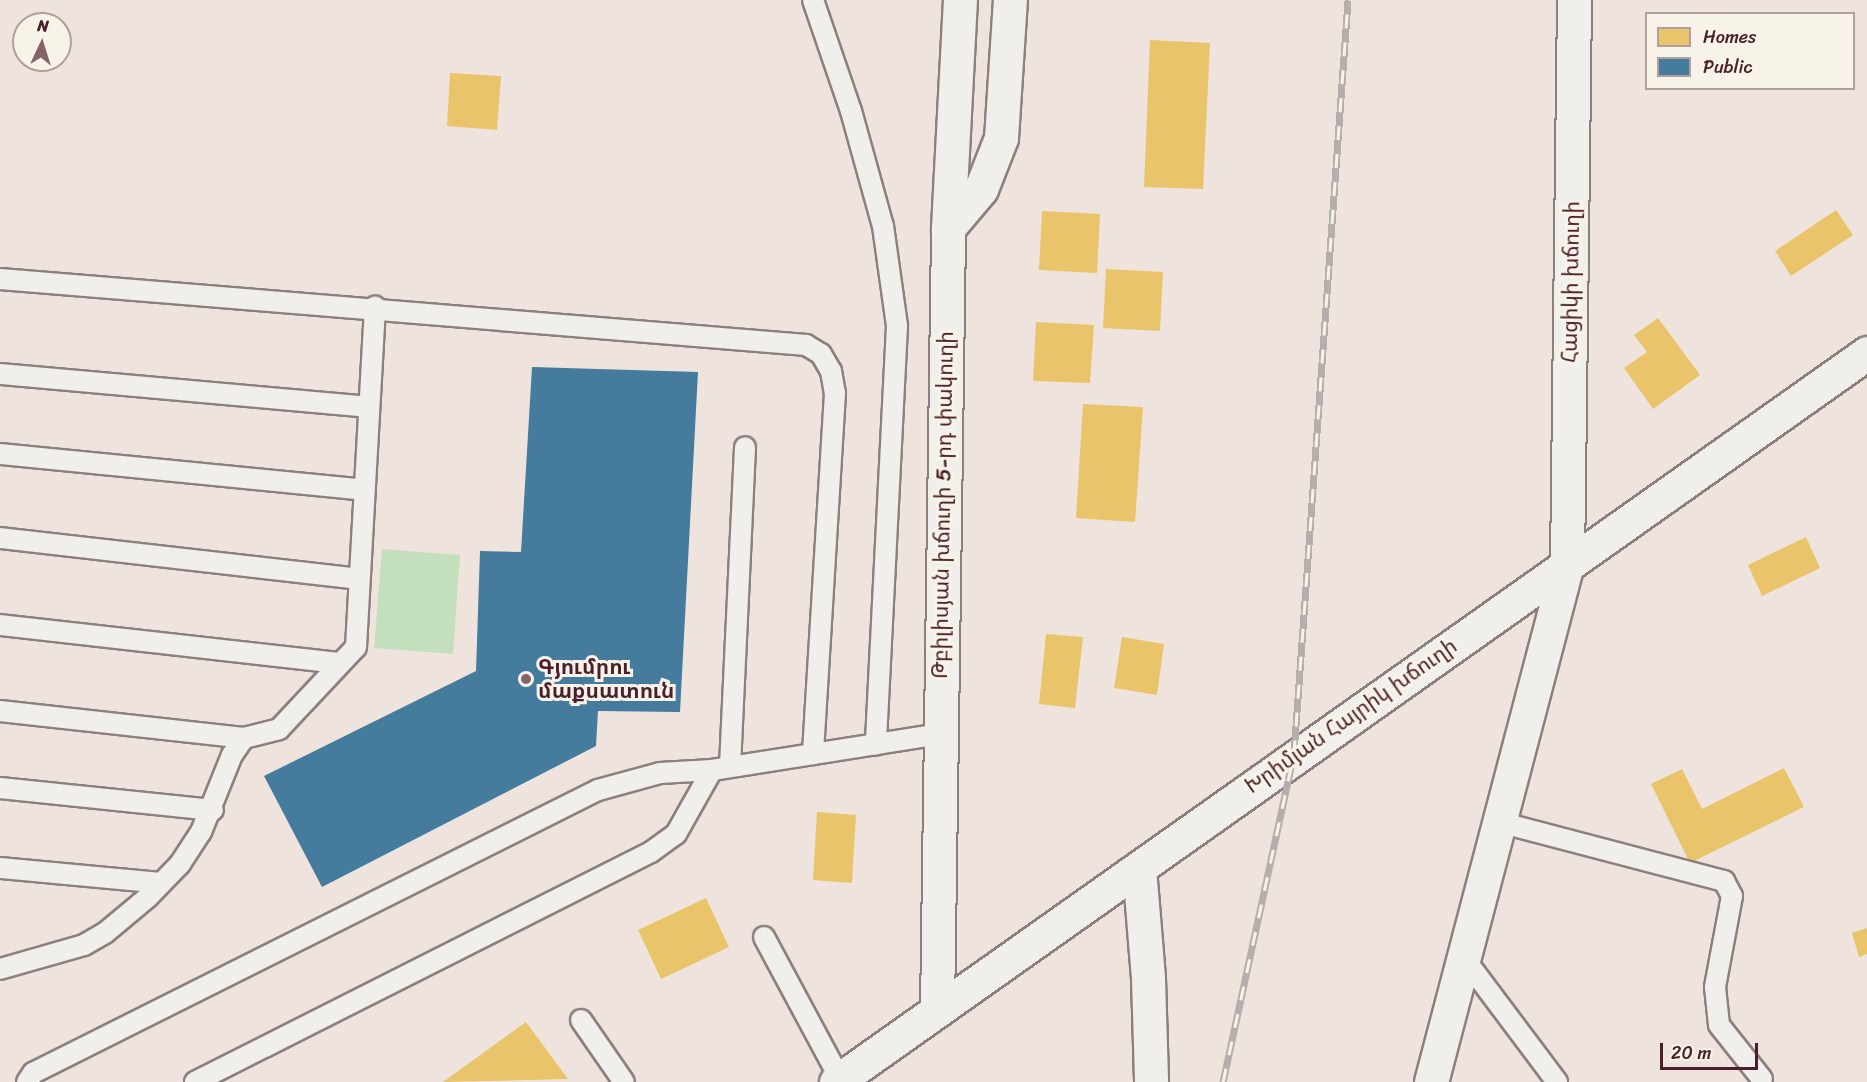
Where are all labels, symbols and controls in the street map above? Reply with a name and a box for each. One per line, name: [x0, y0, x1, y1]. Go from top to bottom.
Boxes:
text: N: [37, 11, 50, 40]
north arrow: [12, 12, 72, 72]
legend: [1645, 12, 1855, 90]
text: Homes: [1703, 21, 1756, 53]
text: Public: [1703, 51, 1753, 83]
street label: Հացիկի խճուղի: [1557, 201, 1585, 363]
street label: Թբիլիսյան խճուղի 5-րդ փակուղի: [927, 331, 959, 679]
street label: Խրիմյան Հայրիկ խճուղի: [1240, 633, 1462, 799]
place label: Գյումրու մաքսատուն: [538, 654, 674, 704]
marker: Գյումրու մաքսատուն: [519, 672, 533, 686]
scale bar: [1663, 1031, 1760, 1069]
text: 20 m: [1671, 1037, 1711, 1069]

